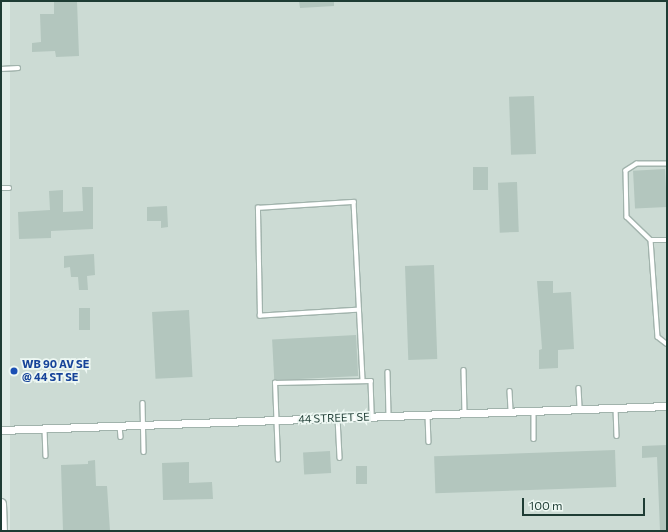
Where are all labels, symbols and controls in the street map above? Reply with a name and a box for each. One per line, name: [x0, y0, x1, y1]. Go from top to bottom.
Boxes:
place label: WB 90 AV SE @ 44 ST SE: [22, 358, 89, 384]
marker: WB 90 AV SE @ 44 ST SE: [9, 366, 19, 376]
street label: 44 STREET SE: [298, 410, 370, 426]
scale bar: [524, 490, 647, 516]
text: 100 m: [529, 498, 563, 512]

